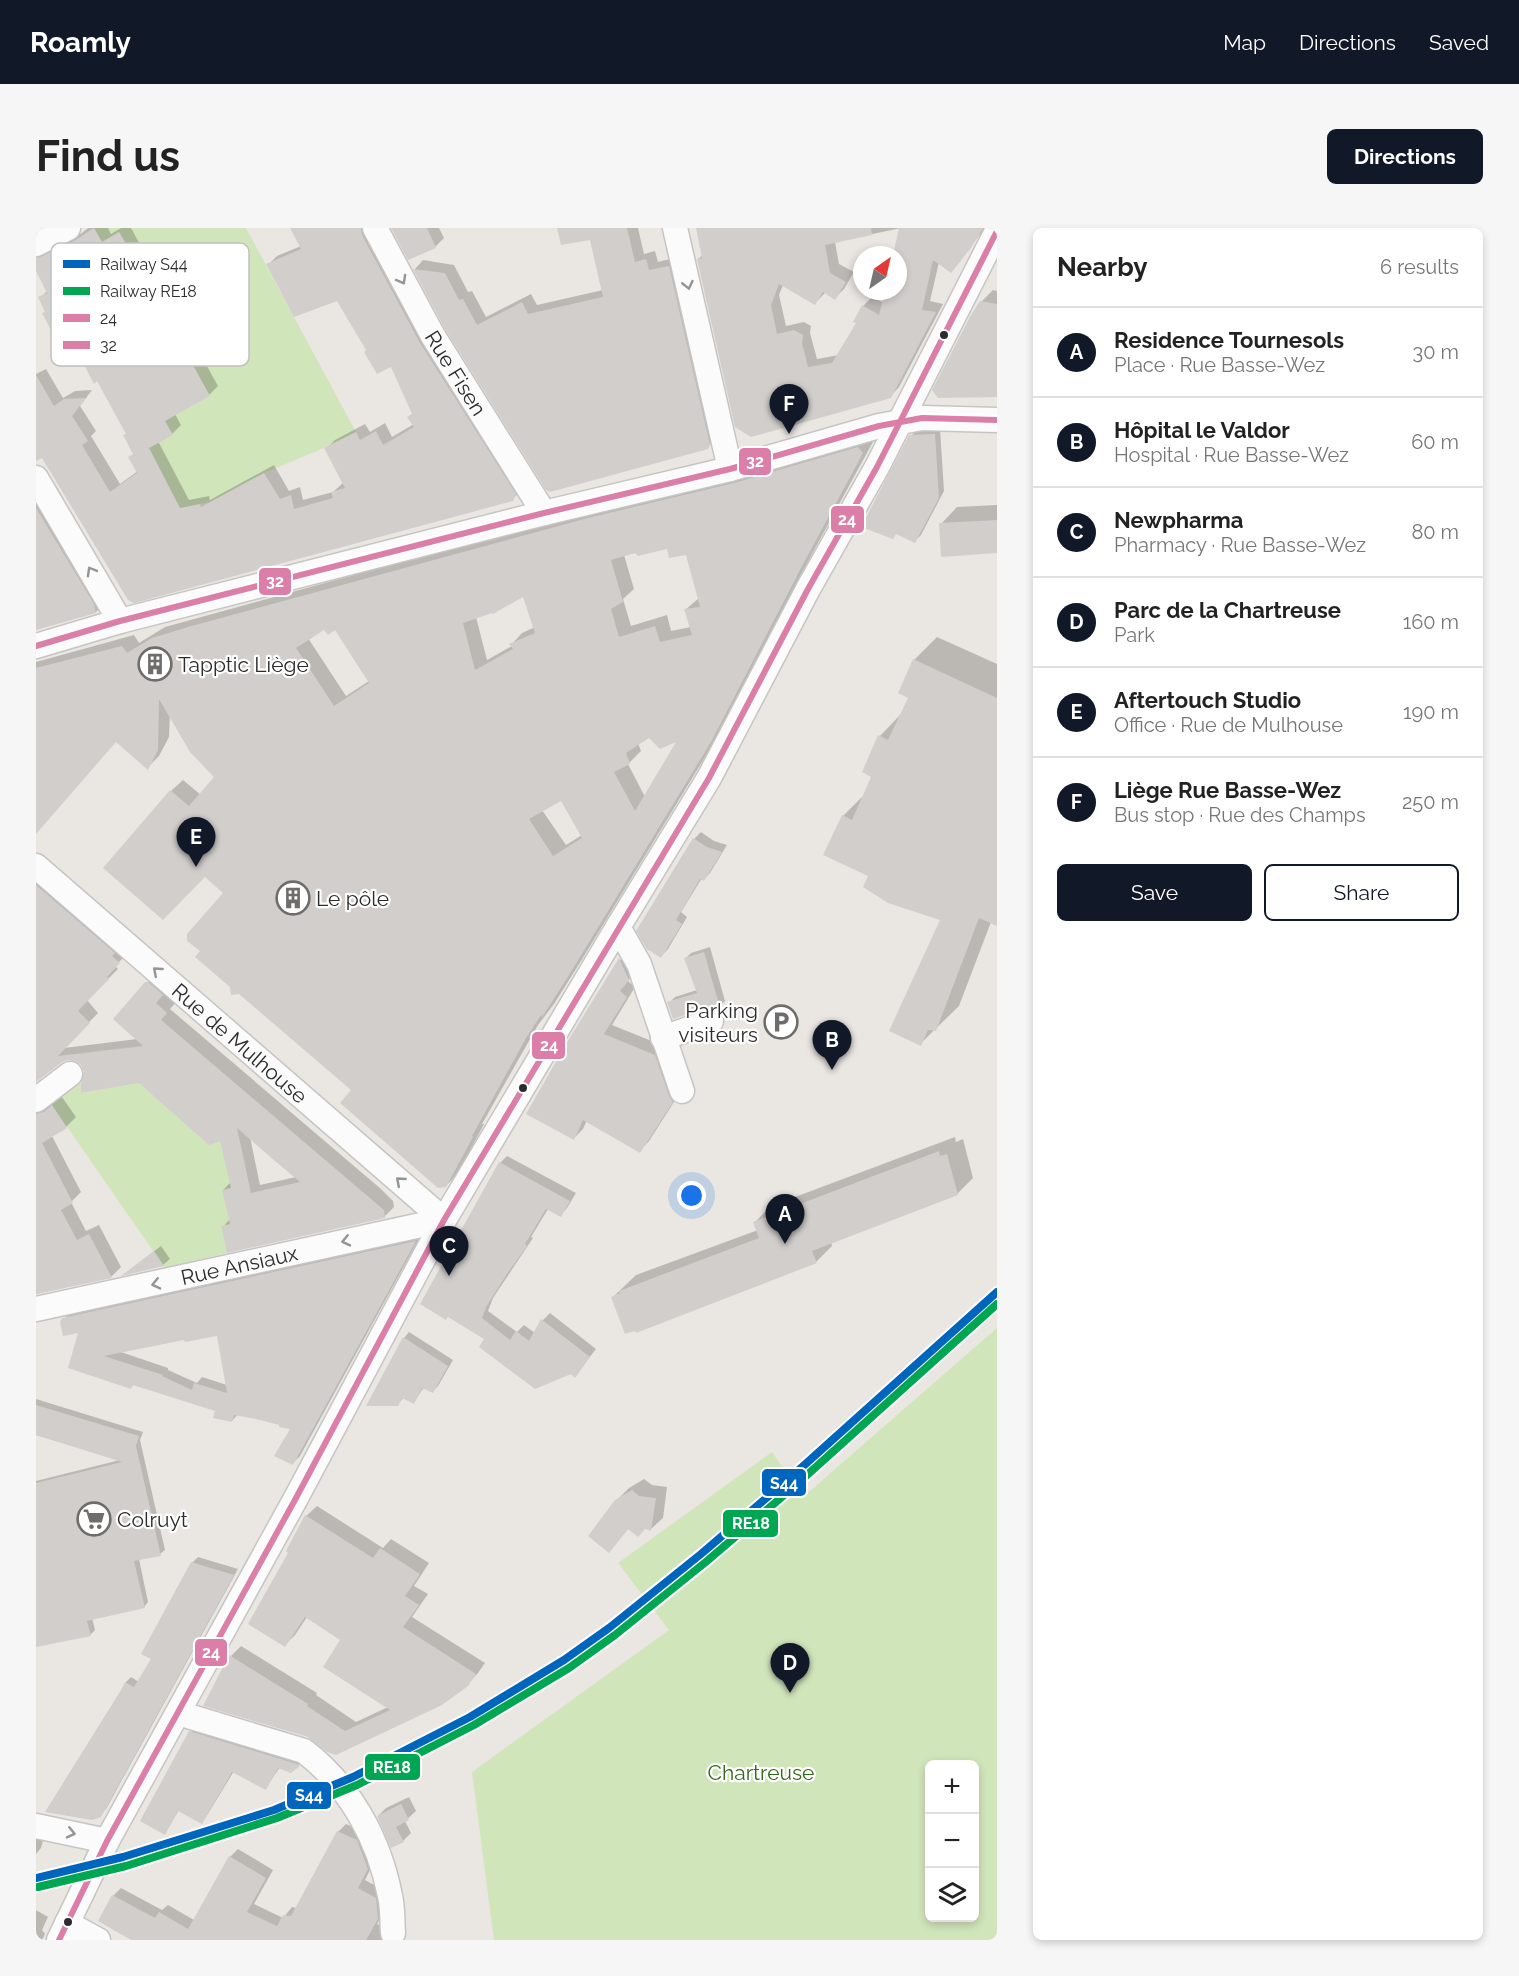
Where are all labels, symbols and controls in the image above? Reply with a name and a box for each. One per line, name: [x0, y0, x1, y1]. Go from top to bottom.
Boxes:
text: Roamly: [30, 26, 131, 59]
text: Map: [1223, 30, 1266, 55]
text: Directions: [1299, 30, 1396, 55]
text: Saved: [1429, 30, 1489, 55]
button: Directions: [1327, 129, 1483, 184]
text: Find us: [36, 132, 180, 181]
legend: [51, 243, 249, 366]
north arrow: [853, 246, 907, 300]
text: Nearby: [1057, 252, 1147, 282]
text: Railway S44: [100, 255, 188, 274]
text: 6 results: [1380, 255, 1459, 279]
one-way arrow: [395, 274, 406, 284]
one-way arrow: [681, 280, 694, 290]
text: Railway RE18: [100, 282, 197, 301]
text: 24: [100, 309, 117, 328]
street label: Rue Fisen: [420, 326, 492, 420]
text: Residence Tournesols: [1114, 327, 1344, 353]
unlabelled marker: [938, 329, 950, 341]
text: 32: [100, 336, 117, 355]
text: A: [1070, 340, 1083, 364]
text: 30 m: [1413, 340, 1459, 364]
text: Place · Rue Basse-Wez: [1114, 353, 1325, 377]
pin: F: [770, 384, 808, 434]
text: Hôpital le Valdor: [1114, 417, 1290, 443]
text: B: [1070, 430, 1083, 454]
text: 60 m: [1411, 430, 1459, 454]
text: Hospital · Rue Basse-Wez: [1114, 443, 1349, 467]
line badge: 32: [738, 447, 772, 476]
text: 32: [746, 452, 764, 471]
line badge: 24: [830, 505, 865, 534]
text: Newpharma: [1114, 507, 1243, 533]
text: 24: [838, 510, 856, 529]
text: C: [1070, 520, 1083, 544]
text: 80 m: [1411, 520, 1459, 544]
text: Pharmacy · Rue Basse-Wez: [1114, 533, 1366, 557]
one-way arrow: [86, 567, 98, 577]
line badge: 32: [258, 567, 292, 596]
text: 32: [266, 572, 284, 591]
text: Parc de la Chartreuse: [1114, 597, 1341, 623]
text: D: [1069, 610, 1084, 634]
text: 160 m: [1403, 610, 1459, 634]
text: Park: [1114, 623, 1155, 647]
building icon: Tapptic Liège: [137, 646, 173, 682]
place label: Tapptic Liège: [178, 652, 309, 677]
text: Aftertouch Studio: [1114, 687, 1301, 713]
text: E: [1070, 700, 1083, 724]
text: 190 m: [1403, 700, 1459, 724]
text: Office · Rue de Mulhouse: [1114, 713, 1343, 737]
text: Liège Rue Basse-Wez: [1114, 777, 1341, 803]
text: F: [1071, 790, 1082, 814]
text: 250 m: [1402, 790, 1459, 814]
text: Bus stop · Rue des Champs: [1114, 803, 1366, 827]
pin: E: [176, 818, 216, 867]
button: Save: [1057, 864, 1252, 921]
button: Share: [1264, 864, 1459, 921]
building icon: Le pôle: [275, 880, 311, 916]
place label: Le pôle: [316, 886, 389, 911]
one-way arrow: [153, 967, 164, 978]
street label: Rue de Mulhouse: [167, 978, 313, 1108]
place label: Parking visiteurs: [678, 998, 758, 1047]
parking icon: Parking visiteurs: [763, 1004, 799, 1040]
pin: B: [812, 1020, 852, 1070]
line badge: 24: [531, 1031, 566, 1060]
text: 24: [540, 1036, 558, 1055]
unlabelled marker: [517, 1082, 529, 1094]
one-way arrow: [396, 1177, 407, 1188]
your location: [677, 1181, 706, 1210]
pin: A: [766, 1194, 804, 1244]
pin: C: [430, 1226, 468, 1276]
one-way arrow: [341, 1234, 351, 1247]
street label: Rue Ansiaux: [179, 1240, 300, 1290]
one-way arrow: [151, 1276, 161, 1289]
line badge: S44: [761, 1468, 807, 1497]
text: S44: [770, 1474, 798, 1493]
supermarket icon: Colruyt: [76, 1501, 112, 1537]
place label: Colruyt: [117, 1507, 188, 1532]
line badge: RE18: [722, 1509, 779, 1538]
text: RE18: [732, 1514, 770, 1533]
line badge: 24: [194, 1638, 228, 1667]
text: 24: [202, 1643, 220, 1662]
pin: D: [770, 1644, 810, 1693]
line badge: RE18: [364, 1753, 421, 1781]
text: RE18: [373, 1758, 411, 1777]
park label: Chartreuse: [708, 1760, 814, 1785]
map controls: [925, 1760, 979, 1922]
button: +: [925, 1760, 979, 1814]
line badge: S44: [286, 1781, 332, 1810]
text: S44: [295, 1786, 323, 1805]
button: −: [925, 1814, 979, 1868]
one-way arrow: [66, 1826, 76, 1839]
button: layers: [925, 1868, 979, 1922]
unlabelled marker: [62, 1916, 74, 1928]

